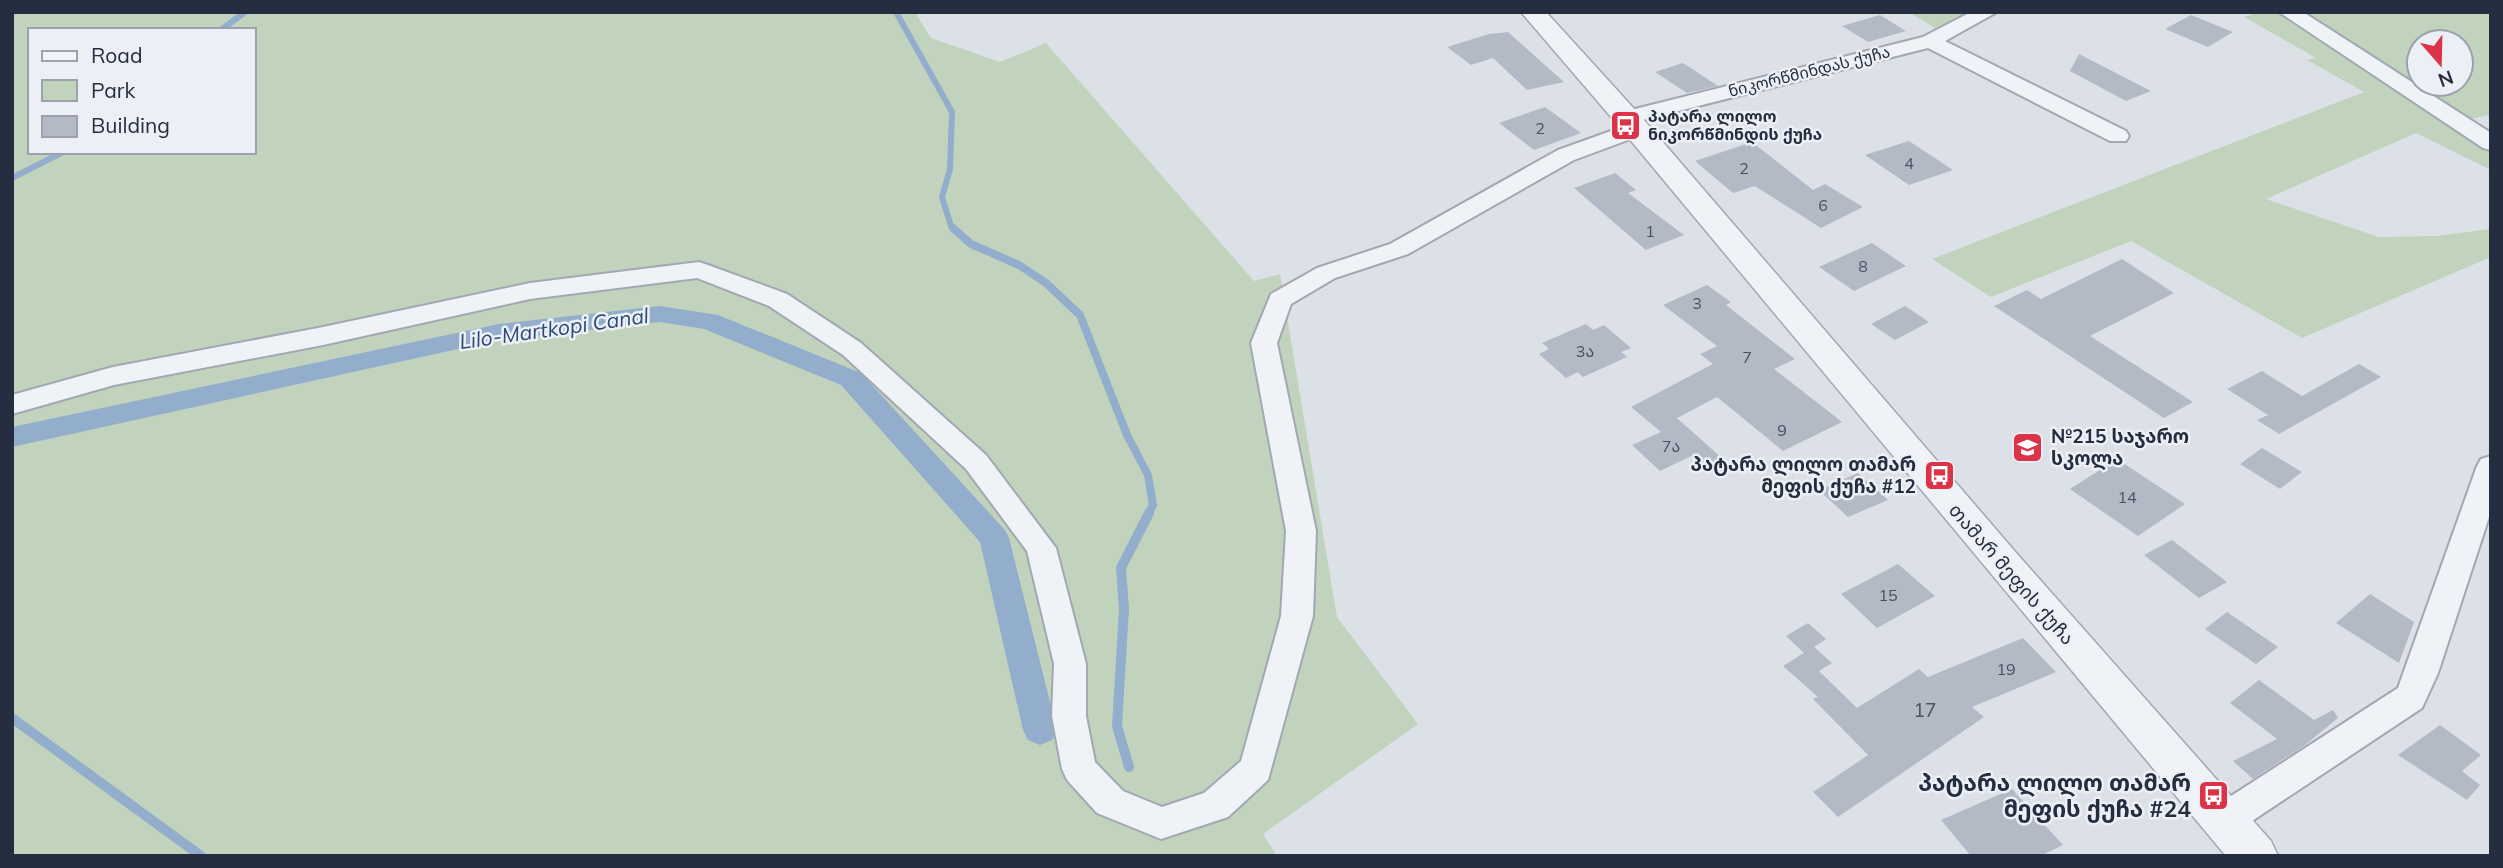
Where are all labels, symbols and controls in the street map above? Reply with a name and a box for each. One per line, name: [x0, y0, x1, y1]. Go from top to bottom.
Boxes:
legend: [28, 28, 256, 154]
north arrow: [2405, 28, 2475, 98]
street label: ნიკორწმინდას ქუჩა: [1726, 41, 1892, 102]
text: Road: [91, 42, 142, 68]
text: N: [2435, 65, 2457, 93]
text: Park: [91, 77, 135, 103]
place label: პატარა ლილო ნიკორწმინდის ქუჩა: [1648, 106, 1822, 145]
bus stop icon: პატარა ლილო ნიკორწმინდის ქუჩა: [1608, 108, 1642, 142]
text: Building: [91, 112, 170, 138]
house number: 2: [1535, 118, 1545, 138]
house number: 4: [1904, 153, 1914, 173]
house number: 2: [1739, 158, 1749, 178]
house number: 6: [1818, 195, 1828, 215]
house number: 1: [1645, 221, 1655, 241]
house number: 8: [1858, 256, 1868, 276]
house number: 3: [1692, 293, 1702, 313]
water label: Lilo-Martkopi Canal: [457, 302, 650, 354]
house number: 3ა: [1576, 341, 1594, 361]
house number: 7: [1742, 347, 1752, 367]
house number: 9: [1777, 420, 1787, 440]
place label: №215 საჯარო სკოლა: [2051, 424, 2189, 470]
school or university icon: №215 საჯარო სკოლა: [2011, 430, 2045, 464]
house number: 7ა: [1662, 436, 1680, 456]
place label: პატარა ლილო თამარ მეფის ქუჩა #12: [1691, 452, 1916, 498]
bus stop icon: პატარა ლილო თამარ მეფის ქუჩა #12: [1922, 458, 1956, 492]
house number: 14: [2117, 487, 2137, 507]
street label: თამარ მეფის ქუჩა: [1944, 498, 2080, 650]
house number: 15: [1878, 585, 1898, 605]
house number: 19: [1996, 659, 2016, 679]
house number: 17: [1914, 698, 1936, 722]
place label: პატარა ლილო თამარ მეფის ქუჩა #24: [1918, 768, 2191, 823]
bus stop icon: პატარა ლილო თამარ მეფის ქუჩა #24: [2197, 779, 2231, 813]

